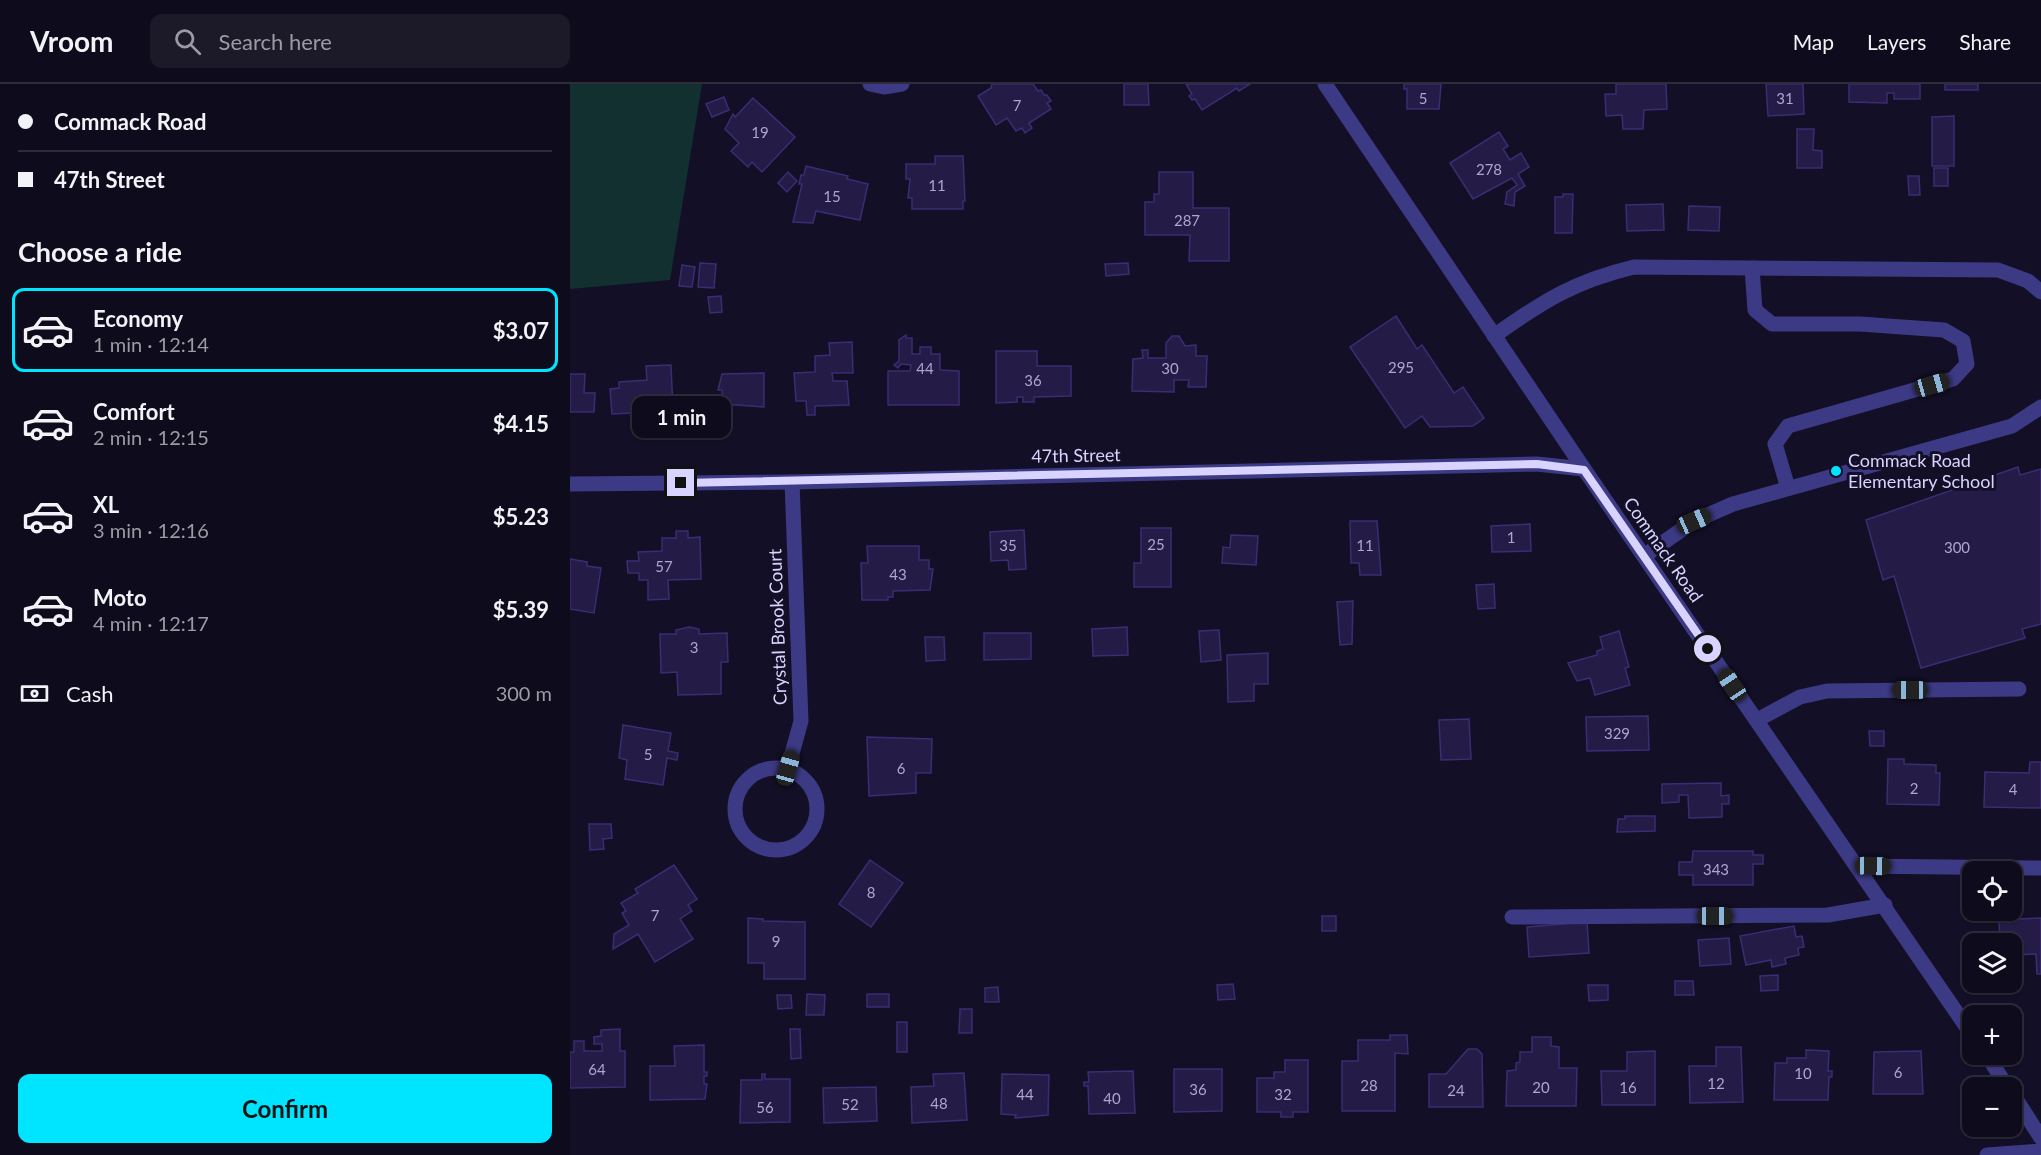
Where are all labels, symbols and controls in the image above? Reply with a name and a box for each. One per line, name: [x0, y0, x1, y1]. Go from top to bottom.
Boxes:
search box: [150, 14, 570, 68]
text: Vroom: [30, 24, 114, 58]
icon: search: [171, 25, 204, 58]
text: Search here: [219, 28, 332, 55]
text: Map: [1793, 29, 1834, 54]
text: Layers: [1867, 29, 1926, 54]
text: Share: [1959, 29, 2011, 54]
house number: 5: [1419, 89, 1427, 107]
house number: 31: [1776, 89, 1794, 107]
house number: 7: [1013, 96, 1022, 114]
text: Commack Road: [54, 108, 206, 135]
house number: 19: [751, 123, 769, 141]
house number: 278: [1476, 160, 1502, 178]
text: 47th Street: [54, 166, 165, 193]
house number: 11: [928, 176, 946, 194]
house number: 15: [823, 187, 841, 205]
house number: 287: [1174, 211, 1200, 229]
text: Choose a ride: [18, 235, 182, 268]
icon: car: [21, 303, 75, 357]
text: Economy: [93, 305, 183, 332]
text: $3.07: [493, 317, 549, 344]
text: 1 min · 12:14: [93, 332, 209, 356]
house number: 295: [1388, 358, 1414, 376]
house number: 44: [916, 359, 934, 377]
house number: 30: [1161, 359, 1179, 377]
house number: 36: [1024, 371, 1042, 389]
car: [1912, 371, 1952, 399]
icon: car: [21, 396, 75, 450]
callout: 1 min: [632, 396, 730, 438]
text: Comfort: [93, 398, 175, 425]
text: 1 min: [657, 405, 706, 429]
text: $4.15: [493, 410, 549, 437]
text: 2 min · 12:15: [93, 425, 209, 449]
street label: 47th Street: [1031, 443, 1121, 467]
place label: Commack Road Elementary School: [1848, 449, 1995, 492]
marker: Commack Road Elementary School: [1829, 464, 1843, 478]
route end: [667, 469, 694, 496]
icon: car: [21, 489, 75, 543]
text: XL: [93, 491, 119, 518]
street label: Commack Road: [1620, 493, 1708, 606]
text: $5.23: [493, 503, 549, 530]
car: [1674, 505, 1714, 537]
text: 3 min · 12:16: [93, 518, 209, 542]
house number: 1: [1507, 528, 1515, 546]
house number: 25: [1147, 535, 1165, 553]
house number: 35: [999, 536, 1017, 554]
house number: 11: [1356, 536, 1374, 554]
house number: 300: [1944, 538, 1970, 556]
street label: Crystal Brook Court: [763, 548, 791, 706]
house number: 57: [655, 557, 673, 575]
house number: 43: [889, 565, 907, 583]
icon: car: [21, 582, 75, 636]
text: Moto: [93, 584, 147, 611]
text: $5.39: [493, 596, 549, 623]
text: 4 min · 12:17: [93, 611, 209, 635]
route start: [1694, 635, 1721, 662]
house number: 3: [690, 638, 698, 656]
car: [1714, 665, 1750, 705]
icon: cash: [18, 677, 51, 710]
text: Cash: [66, 680, 113, 707]
text: 300 m: [496, 681, 552, 705]
car: [1892, 681, 1928, 699]
house number: 329: [1604, 724, 1630, 742]
house number: 5: [644, 745, 652, 763]
car: [774, 748, 802, 788]
house number: 6: [897, 759, 906, 777]
house number: 2: [1910, 779, 1918, 797]
house number: 4: [2009, 780, 2018, 798]
car: [1855, 857, 1891, 875]
house number: 343: [1703, 860, 1729, 878]
map controls: [1962, 861, 2022, 1137]
button: locate: [1962, 861, 2022, 921]
house number: 8: [867, 883, 875, 901]
house number: 7: [651, 906, 660, 924]
car: [1697, 907, 1733, 925]
house number: 9: [772, 932, 780, 950]
button: layers: [1962, 933, 2022, 993]
button: +: [1962, 1005, 2022, 1065]
house number: 64: [588, 1060, 606, 1078]
house number: 6: [1894, 1063, 1903, 1081]
house number: 10: [1794, 1064, 1812, 1082]
button: Confirm: [18, 1074, 552, 1143]
house number: 12: [1707, 1074, 1725, 1092]
house number: 28: [1360, 1076, 1378, 1094]
button: −: [1962, 1077, 2022, 1137]
house number: 20: [1532, 1078, 1550, 1096]
house number: 16: [1619, 1078, 1637, 1096]
house number: 36: [1189, 1080, 1207, 1098]
house number: 24: [1447, 1081, 1465, 1099]
house number: 44: [1016, 1085, 1034, 1103]
house number: 32: [1274, 1085, 1292, 1103]
house number: 40: [1103, 1089, 1121, 1107]
house number: 48: [930, 1094, 948, 1112]
house number: 52: [841, 1095, 859, 1113]
house number: 56: [756, 1098, 774, 1116]

